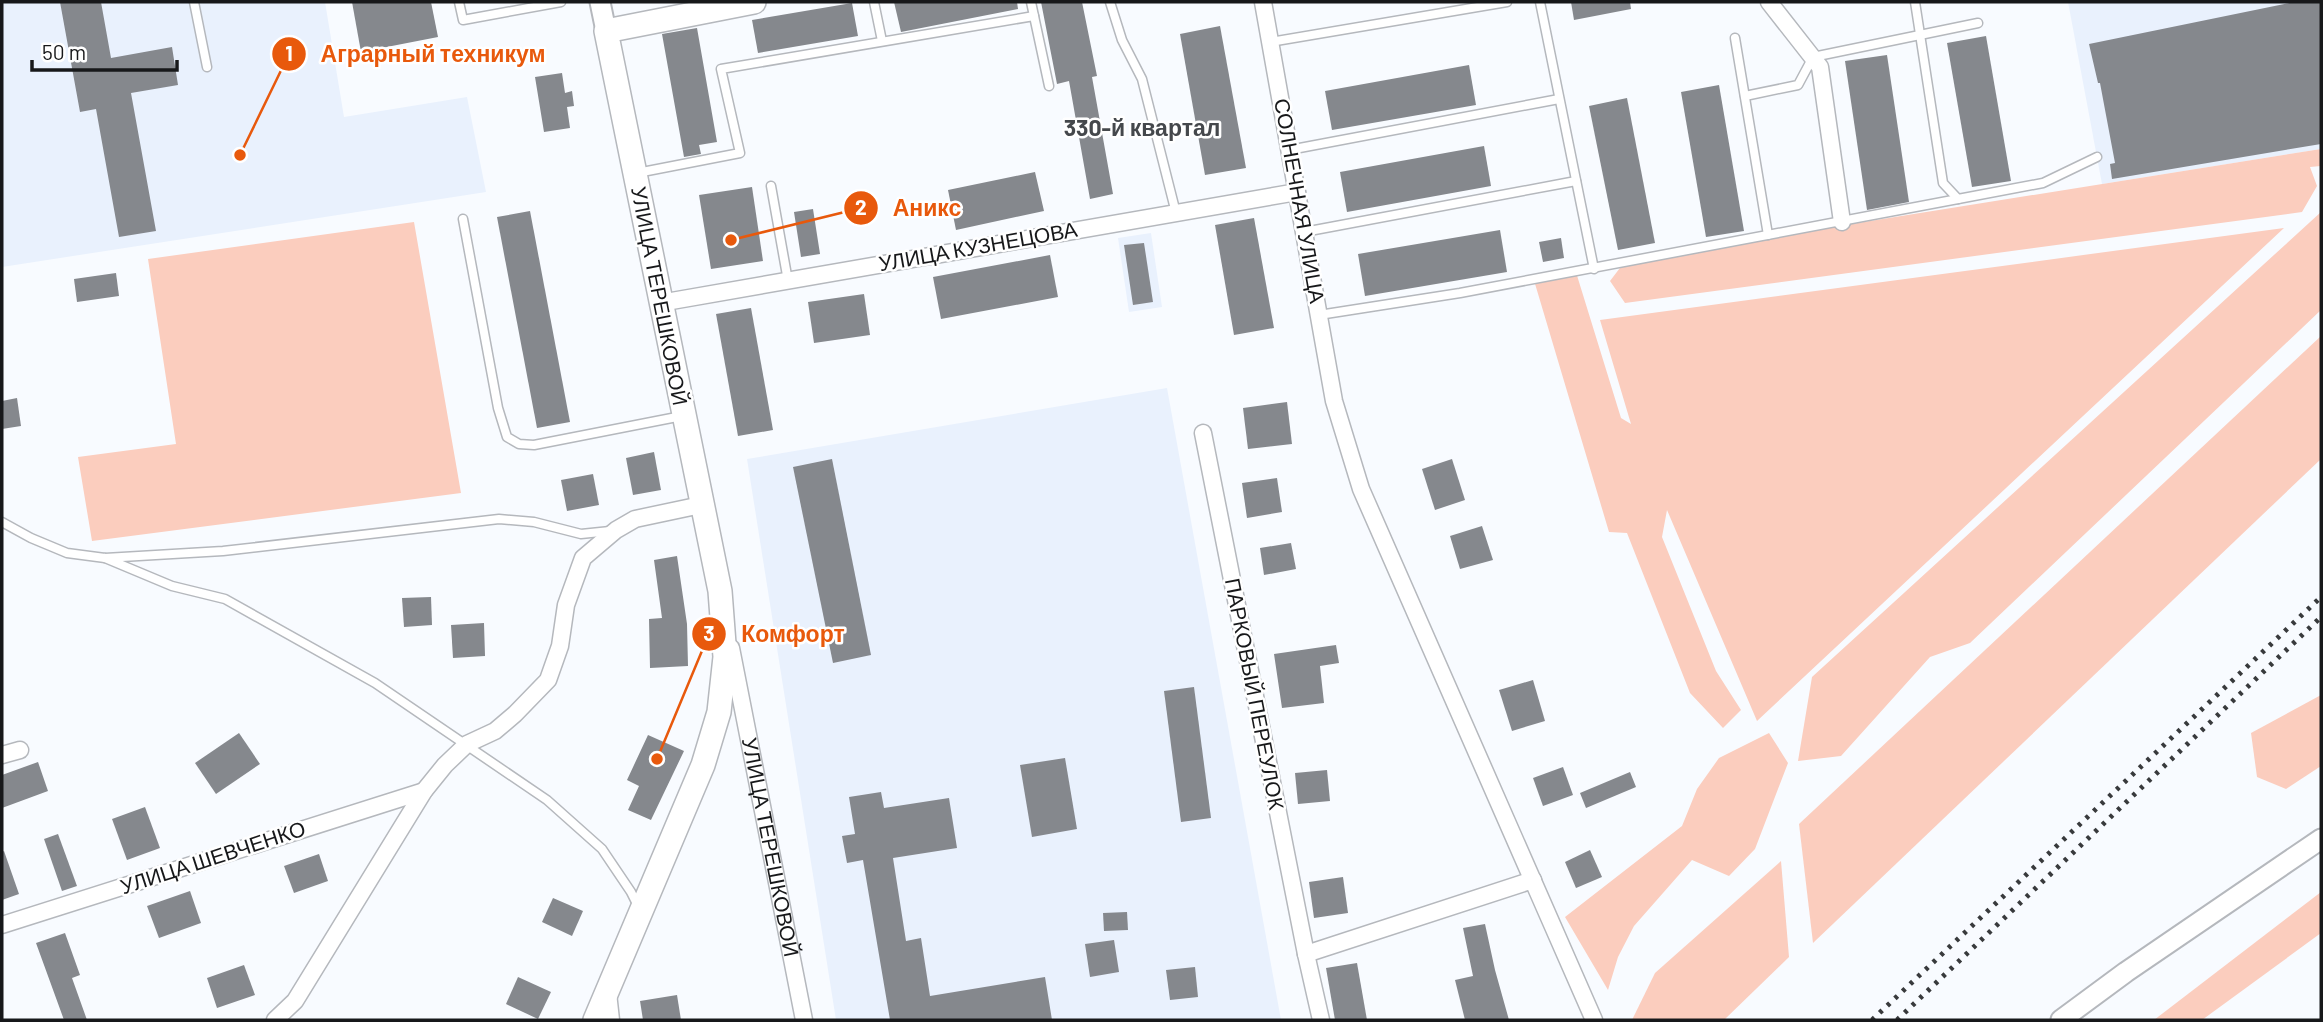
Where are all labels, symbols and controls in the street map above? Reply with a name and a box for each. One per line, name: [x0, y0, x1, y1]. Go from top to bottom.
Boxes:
scale bar: [32, 28, 177, 72]
callout: Аграрный техникум: [271, 32, 559, 76]
text: 50 m: [42, 39, 86, 64]
text: Аграрный техникум: [321, 39, 545, 67]
text: 1: [285, 40, 293, 65]
street label: СОЛНЕЧНАЯ УЛИЦА: [1270, 96, 1331, 305]
district label: 330-й квартал: [1064, 113, 1220, 141]
street label: УЛИЦА ТЕРЕШКОВОЙ: [627, 184, 694, 407]
callout: Аникс: [843, 186, 975, 230]
text: Аникс: [893, 193, 962, 221]
text: 2: [855, 194, 867, 219]
street label: УЛИЦА КУЗНЕЦОВА: [876, 216, 1079, 275]
street label: ПАРКОВЫЙ ПЕРЕУЛОК: [1221, 576, 1290, 812]
callout: Комфорт: [692, 612, 858, 656]
text: Комфорт: [741, 619, 845, 647]
text: 3: [703, 620, 715, 645]
street label: УЛИЦА ТЕРЕШКОВОЙ: [738, 735, 805, 958]
street label: УЛИЦА ШЕВЧЕНКО: [117, 815, 308, 898]

